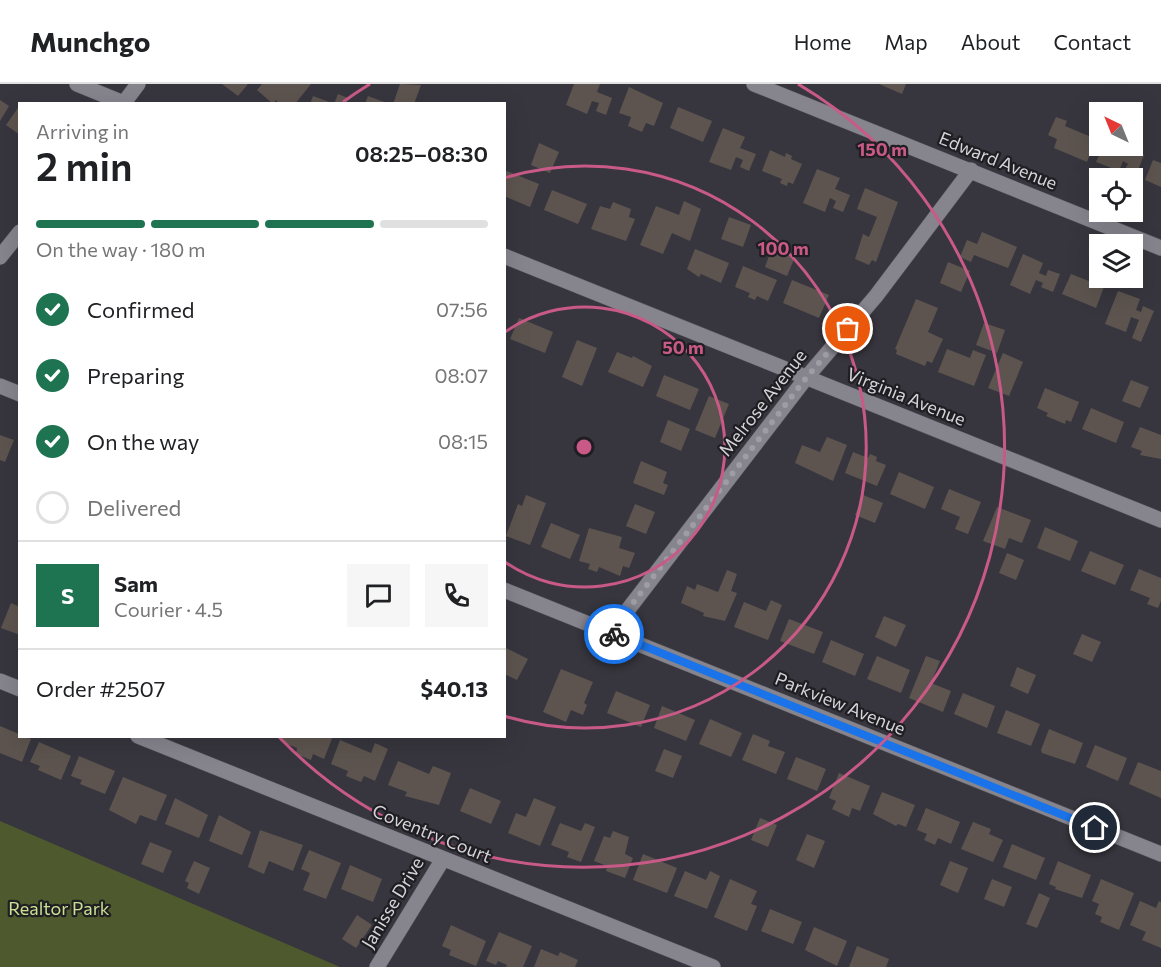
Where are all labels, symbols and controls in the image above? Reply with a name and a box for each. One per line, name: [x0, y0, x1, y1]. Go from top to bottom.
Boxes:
text: Munchgo: [30, 24, 151, 58]
text: Home: [794, 29, 851, 54]
text: Map: [884, 29, 928, 54]
text: About: [961, 29, 1020, 54]
text: Contact: [1053, 29, 1131, 54]
north arrow: [1089, 102, 1143, 156]
map controls: [1089, 102, 1143, 288]
text: Arriving in: [36, 119, 129, 143]
street label: Edward Avenue: [936, 126, 1061, 194]
text: 150 m: [857, 138, 907, 160]
text: 08:25–08:30: [355, 140, 488, 167]
text: 2 min: [36, 141, 133, 189]
button: locate: [1089, 168, 1143, 222]
button: layers: [1089, 234, 1143, 288]
text: On the way · 180 m: [36, 237, 205, 261]
text: 100 m: [757, 237, 809, 259]
icon: check: [36, 293, 69, 326]
text: Confirmed: [87, 296, 194, 323]
text: 07:56: [436, 297, 488, 321]
pin: [822, 303, 873, 354]
icon: bag: [831, 312, 864, 345]
text: 50 m: [662, 336, 704, 358]
street label: Melrose Avenue: [714, 344, 811, 460]
icon: check: [36, 359, 69, 392]
text: Preparing: [87, 362, 184, 389]
street label: Virginia Avenue: [844, 362, 969, 430]
text: 08:07: [435, 363, 488, 387]
icon: check: [36, 425, 69, 458]
text: On the way: [87, 428, 199, 455]
text: 08:15: [438, 429, 488, 453]
centre of rings: [574, 437, 594, 457]
text: Delivered: [87, 494, 181, 521]
button: chat: [347, 564, 410, 627]
button: phone: [425, 564, 488, 627]
text: Sam: [114, 570, 158, 597]
text: S: [61, 582, 74, 609]
text: Courier · 4.5: [114, 597, 223, 621]
courier: [584, 604, 644, 664]
icon: bike: [598, 618, 631, 651]
street label: Parkview Avenue: [772, 667, 909, 739]
text: Order #2507: [36, 675, 165, 702]
text: $40.13: [421, 675, 488, 702]
street label: Coventry Court: [370, 799, 495, 867]
pin: [1069, 802, 1120, 853]
icon: home: [1078, 811, 1111, 844]
street label: Janisse Drive: [356, 853, 428, 952]
park label: Realtor Park: [8, 897, 110, 919]

